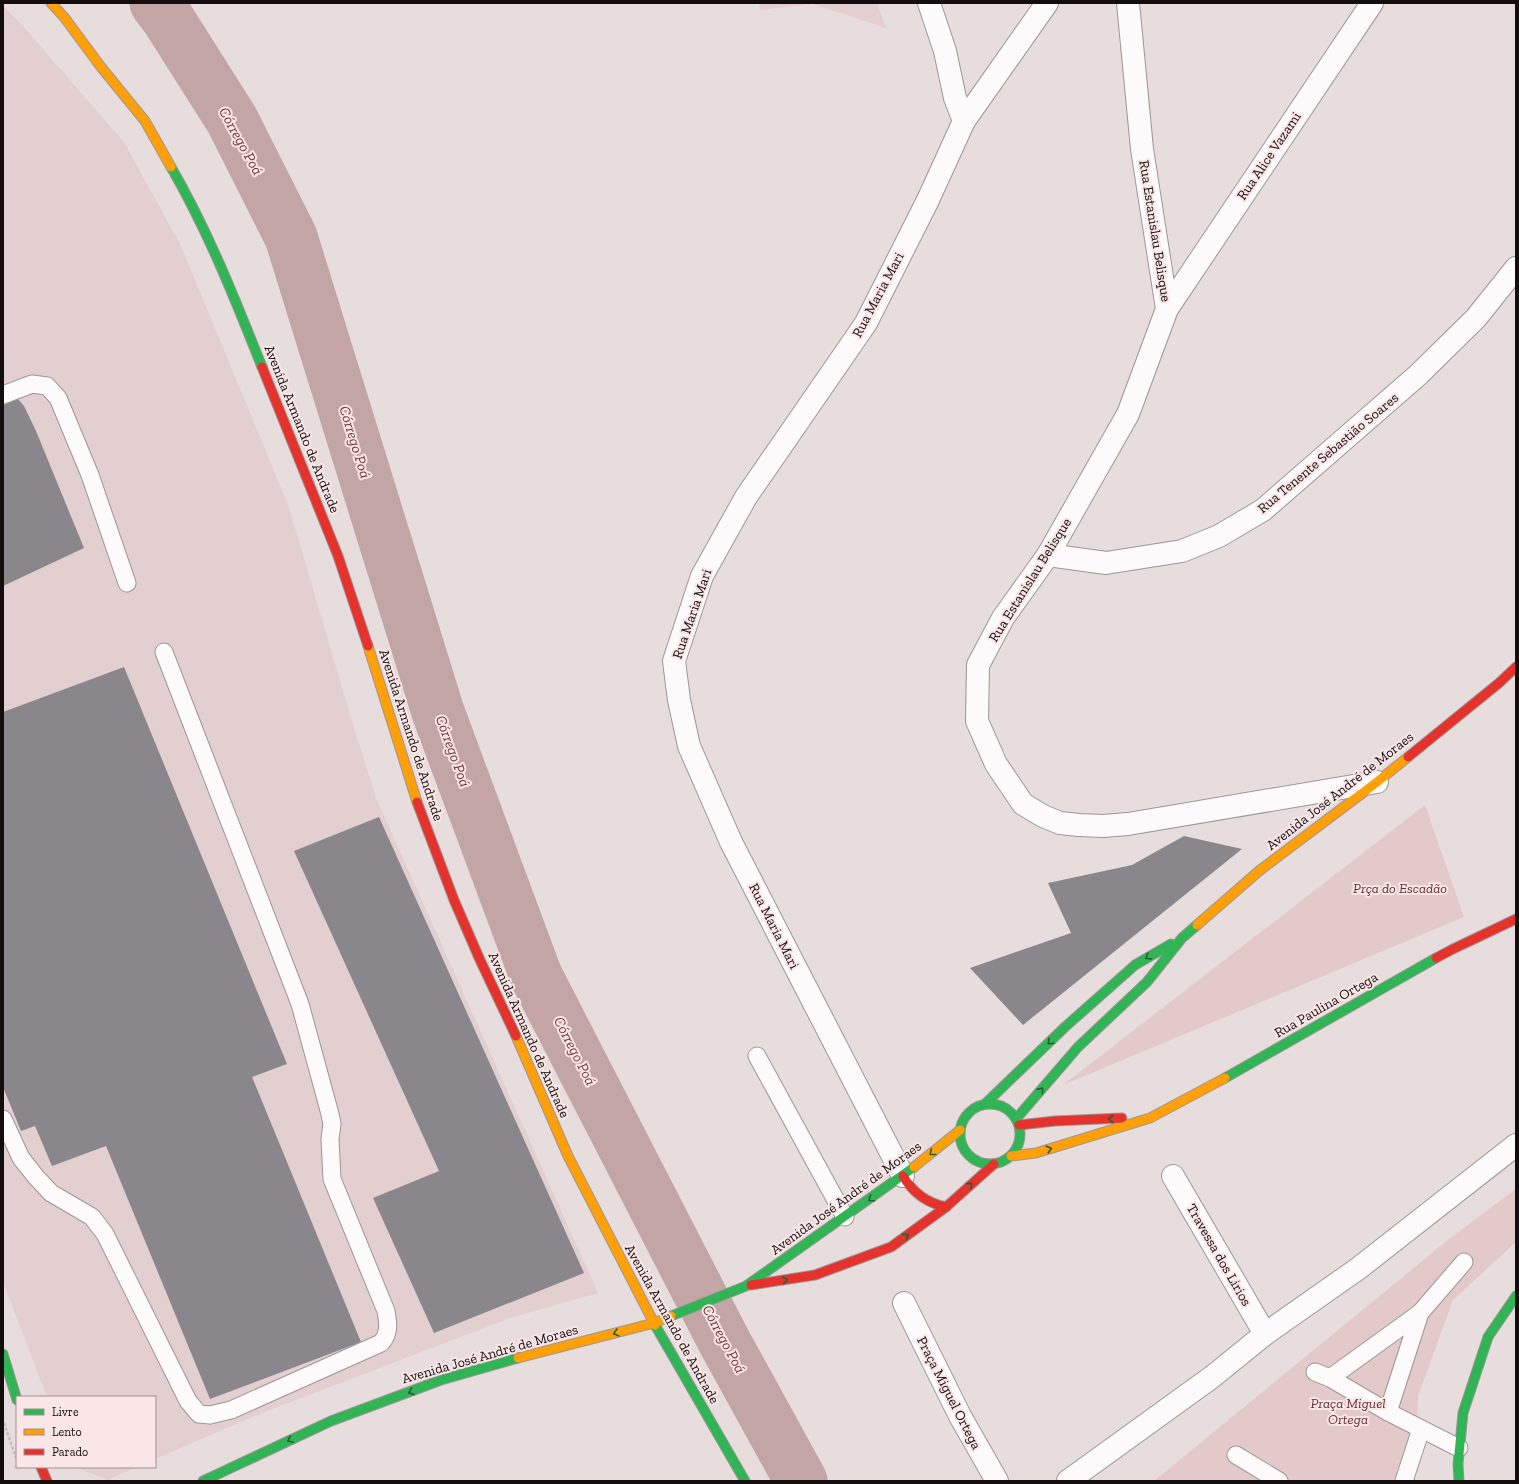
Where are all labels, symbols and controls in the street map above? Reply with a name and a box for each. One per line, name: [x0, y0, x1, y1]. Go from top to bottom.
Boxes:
water label: Córrego Poá: [215, 104, 267, 178]
street label: Rua Alice Vazami: [1233, 109, 1305, 203]
street label: Rua Estanislau Belisque: [1135, 159, 1175, 303]
street label: Rua Maria Mari: [848, 249, 908, 340]
street label: Avenida Armando de Andrade: [260, 343, 344, 516]
street label: Rua Tenente Sebastião Soares: [1254, 389, 1402, 517]
water label: Córrego Poá: [335, 404, 375, 480]
street label: Rua Estanislau Belisque: [985, 514, 1075, 645]
street label: Rua Maria Mari: [669, 567, 715, 661]
street label: Avenida Armando de Andrade: [375, 647, 447, 823]
water label: Córrego Poá: [432, 713, 474, 789]
street label: Avenida José André de Moraes: [1263, 728, 1417, 854]
street label: Rua Maria Mari: [745, 880, 803, 972]
park label: Prça do Escadão: [1353, 880, 1447, 897]
street label: Avenida Armando de Andrade: [485, 949, 573, 1121]
one-way arrow: [1145, 953, 1152, 960]
street label: Rua Paulina Ortega: [1271, 968, 1381, 1042]
water label: Córrego Poá: [550, 1014, 600, 1088]
one-way arrow: [1047, 1037, 1055, 1045]
one-way arrow: [1037, 1087, 1044, 1094]
one-way arrow: [1108, 1114, 1114, 1123]
street label: Avenida José André de Moraes: [767, 1138, 925, 1258]
one-way arrow: [1046, 1145, 1053, 1154]
one-way arrow: [930, 1149, 937, 1156]
one-way arrow: [965, 1183, 973, 1190]
one-way arrow: [869, 1194, 876, 1201]
street label: Travessa dos Lirios: [1183, 1201, 1255, 1309]
one-way arrow: [901, 1234, 908, 1241]
street label: Avenida Armando de Andrade: [621, 1241, 723, 1407]
one-way arrow: [782, 1276, 788, 1285]
water label: Córrego Poá: [699, 1302, 749, 1376]
street label: Avenida José André de Moraes: [400, 1321, 580, 1387]
one-way arrow: [613, 1328, 619, 1336]
street label: Praça Miguel Ortega: [913, 1334, 985, 1453]
one-way arrow: [407, 1387, 414, 1395]
park label: Praça Miguel Ortega: [1310, 1395, 1386, 1428]
legend: [16, 1396, 156, 1468]
text: Livre: [52, 1405, 79, 1419]
text: Lento: [52, 1425, 82, 1439]
one-way arrow: [287, 1435, 294, 1443]
text: Parado: [52, 1445, 88, 1459]

